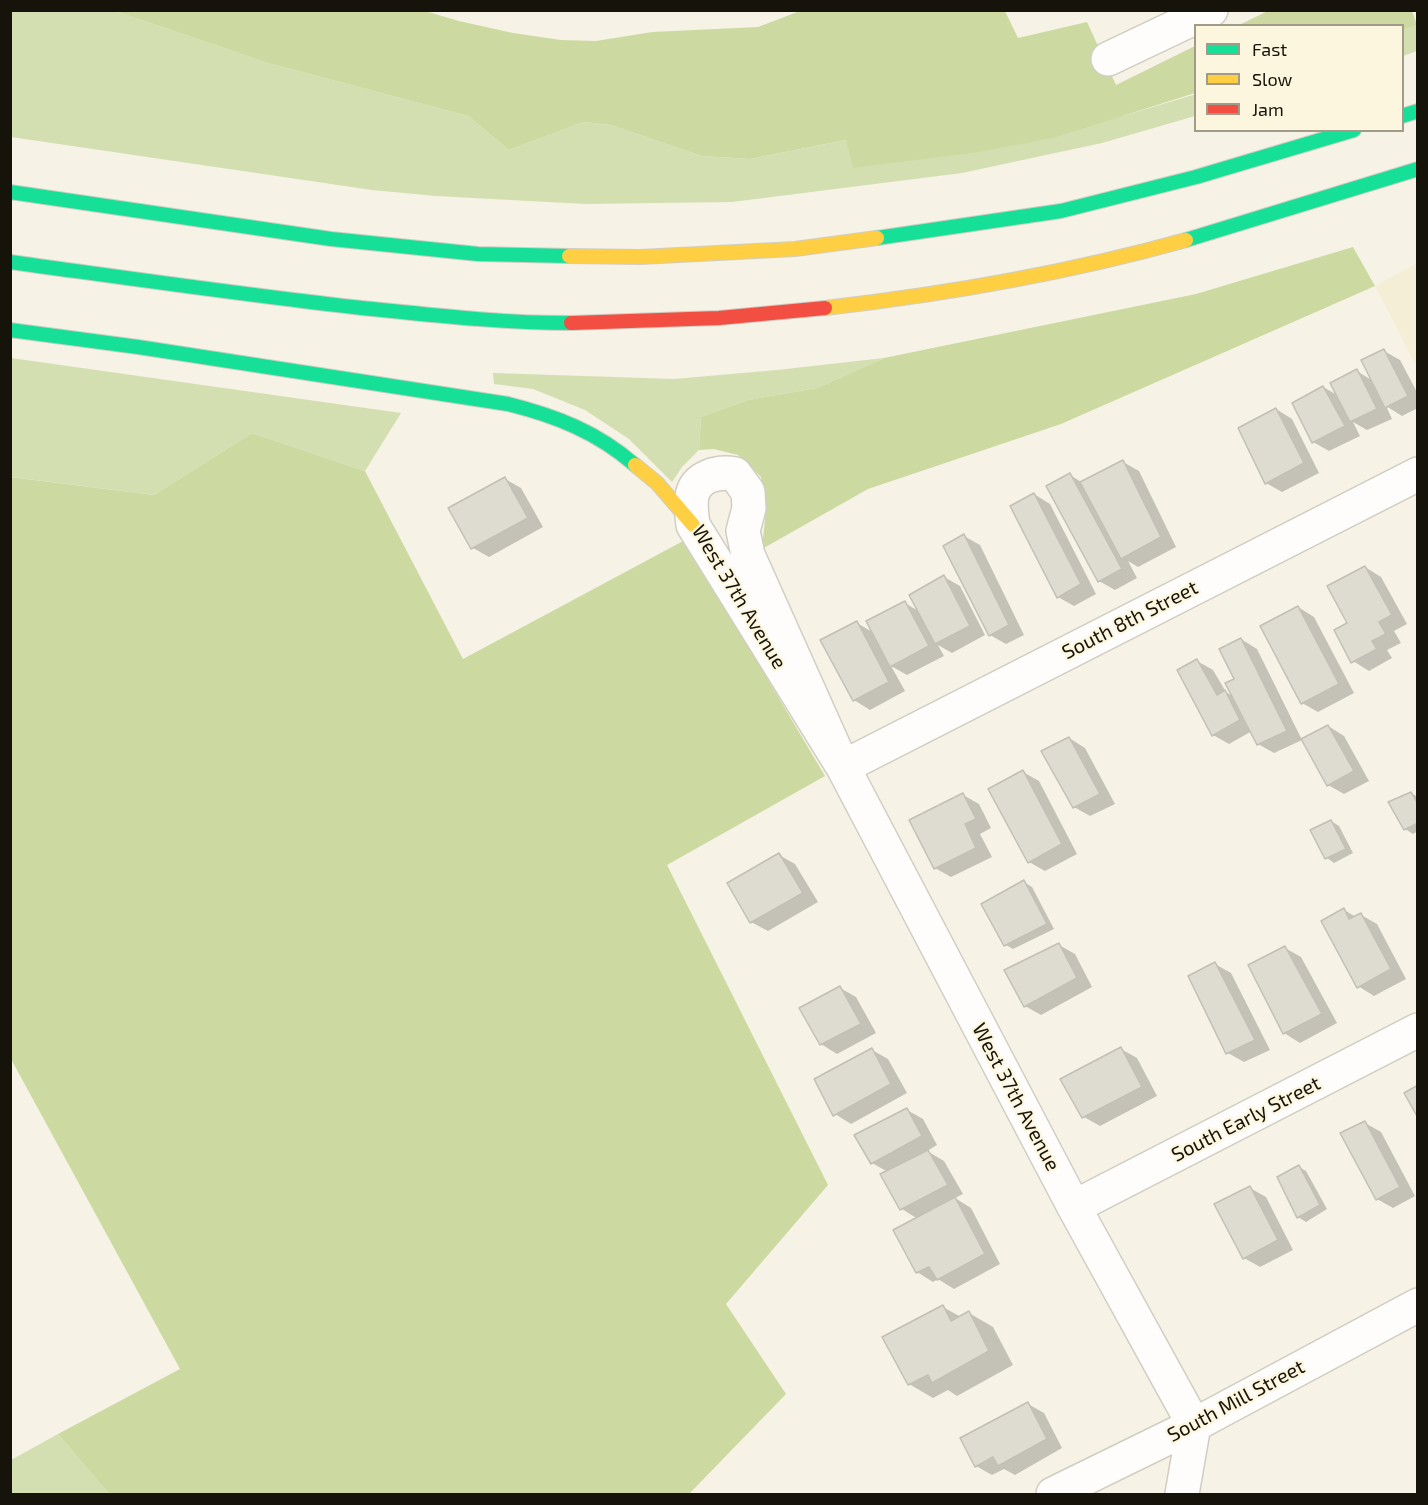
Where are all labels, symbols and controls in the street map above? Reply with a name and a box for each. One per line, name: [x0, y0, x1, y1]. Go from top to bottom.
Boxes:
legend: [1194, 24, 1404, 132]
text: Fast: [1252, 38, 1287, 60]
text: Slow: [1252, 68, 1292, 90]
text: Jam: [1252, 98, 1284, 120]
street label: West 37th Avenue: [687, 521, 791, 673]
street label: South 8th Street: [1058, 575, 1202, 665]
street label: West 37th Avenue: [967, 1019, 1065, 1175]
street label: South Early Street: [1167, 1071, 1325, 1167]
street label: South Mill Street: [1163, 1355, 1309, 1447]

